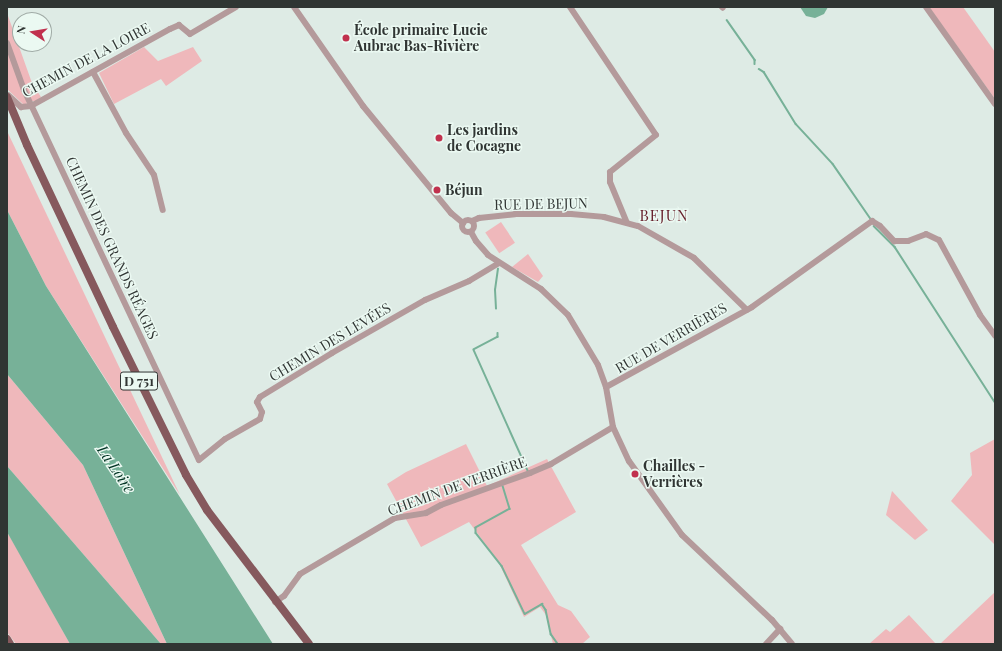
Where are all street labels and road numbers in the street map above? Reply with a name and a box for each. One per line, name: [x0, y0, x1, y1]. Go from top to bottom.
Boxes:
street label: CHEMIN DE LA LOIRE: [19, 19, 153, 101]
street label: CHEMIN DES GRANDS RÉAGES: [62, 154, 162, 342]
street label: RUE DE BEJUN: [494, 195, 588, 213]
street label: CHEMIN DES LEVÉES: [266, 299, 394, 385]
street label: RUE DE VERRIÈRES: [612, 299, 730, 377]
road number: D 751: [120, 370, 158, 392]
street label: CHEMIN DE VERRIÈRE: [385, 453, 529, 519]

